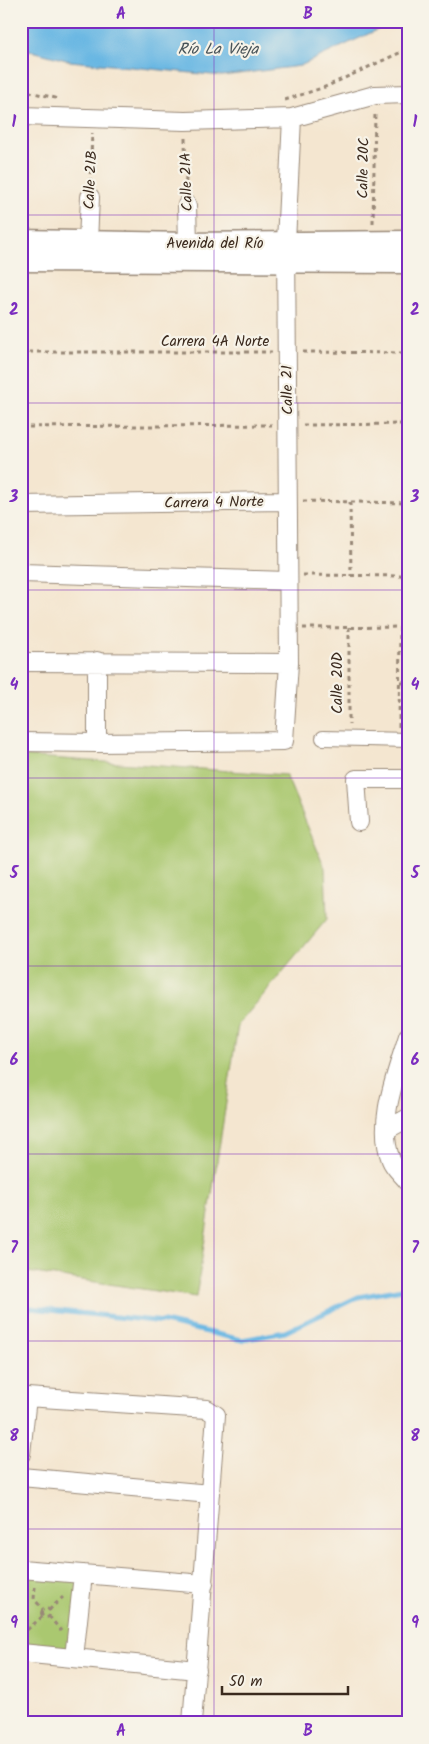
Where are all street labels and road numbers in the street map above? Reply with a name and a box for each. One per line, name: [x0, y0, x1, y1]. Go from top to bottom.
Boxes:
street label: Calle 20C: [351, 137, 377, 199]
street label: Calle 21B: [77, 150, 105, 210]
street label: Calle 21A: [174, 152, 200, 212]
street label: Avenida del Río: [166, 232, 264, 256]
street label: Carrera 4A Norte: [161, 330, 270, 354]
street label: Calle 21: [276, 365, 300, 415]
street label: Carrera 4 Norte: [164, 490, 264, 516]
street label: Calle 20D: [326, 652, 350, 714]

